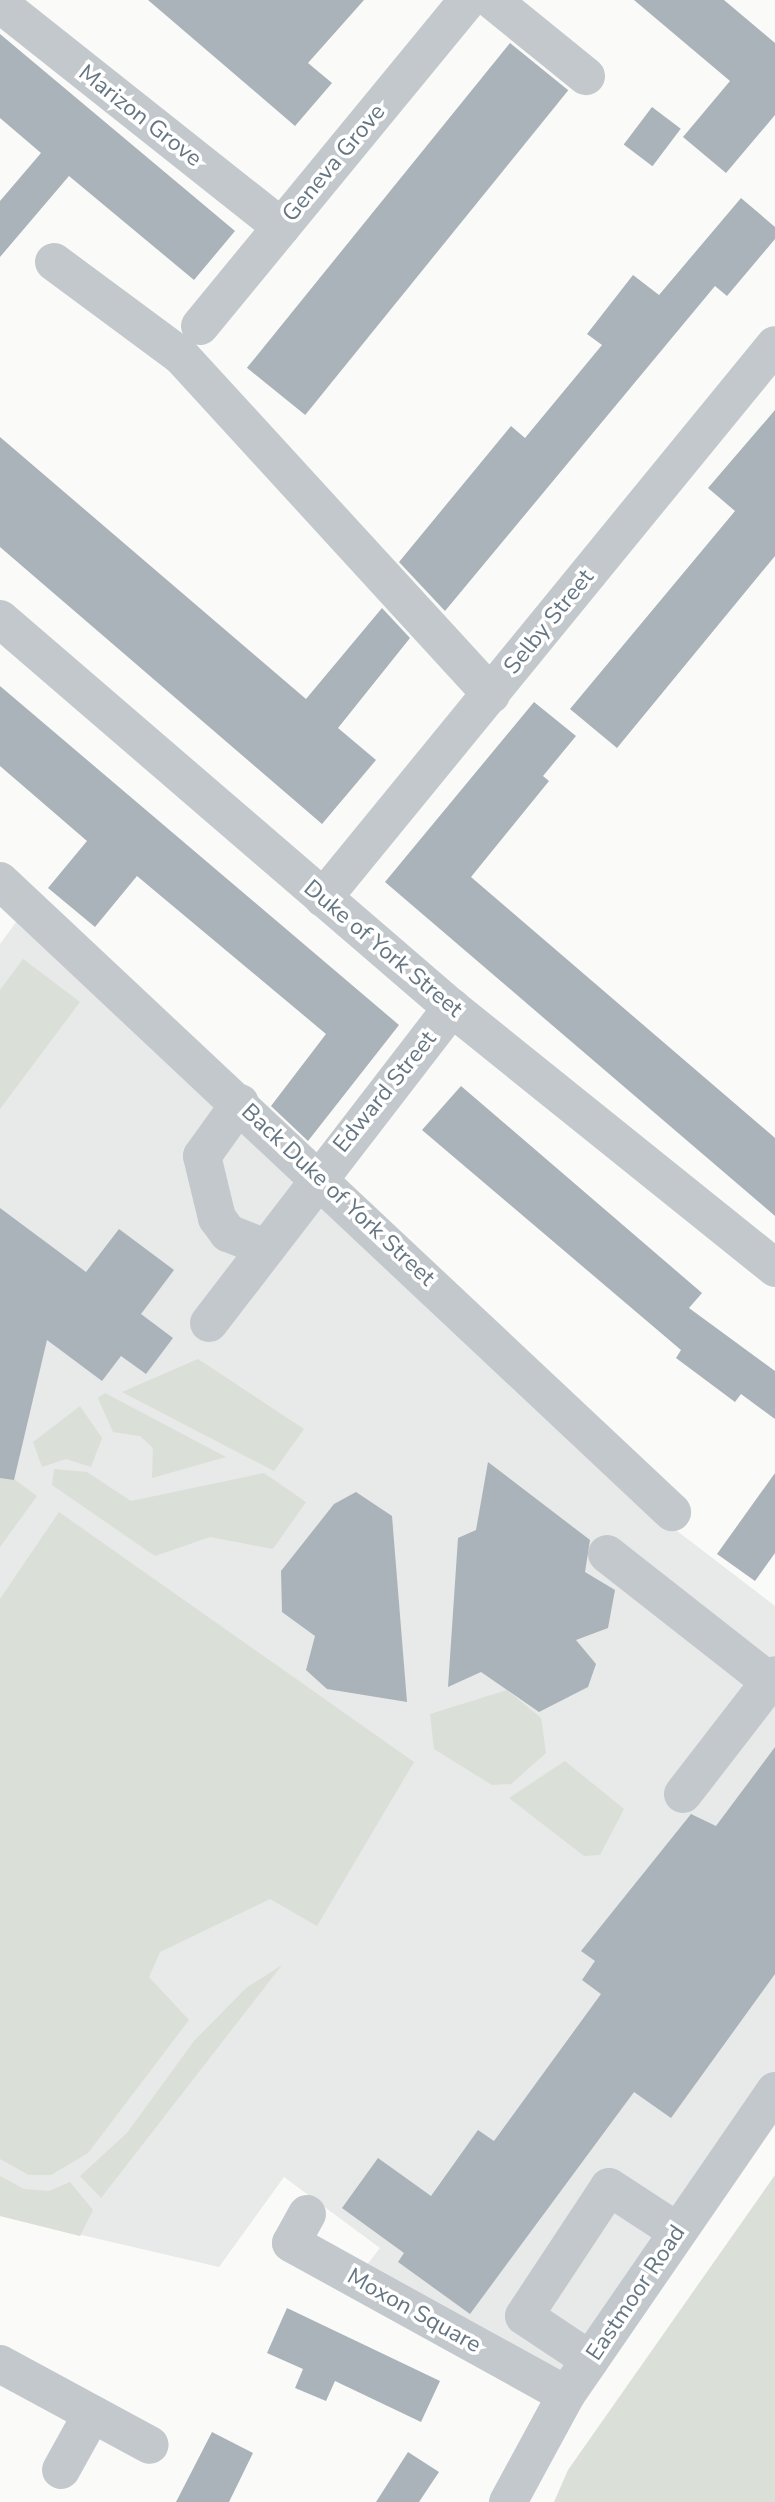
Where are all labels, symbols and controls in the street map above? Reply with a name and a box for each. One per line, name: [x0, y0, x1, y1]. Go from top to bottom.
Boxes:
street label: Marizon Grove: [73, 59, 207, 173]
street label: Geneva Grove: [277, 99, 391, 227]
street label: Selby Street: [498, 564, 600, 680]
street label: Duke of York Street: [298, 875, 468, 1023]
street label: Edward Street: [328, 1026, 442, 1158]
street label: Back Duke of York Street: [236, 1098, 440, 1292]
street label: Eastmoor Road: [581, 2220, 691, 2366]
street label: Moxon Square: [342, 2263, 486, 2359]

